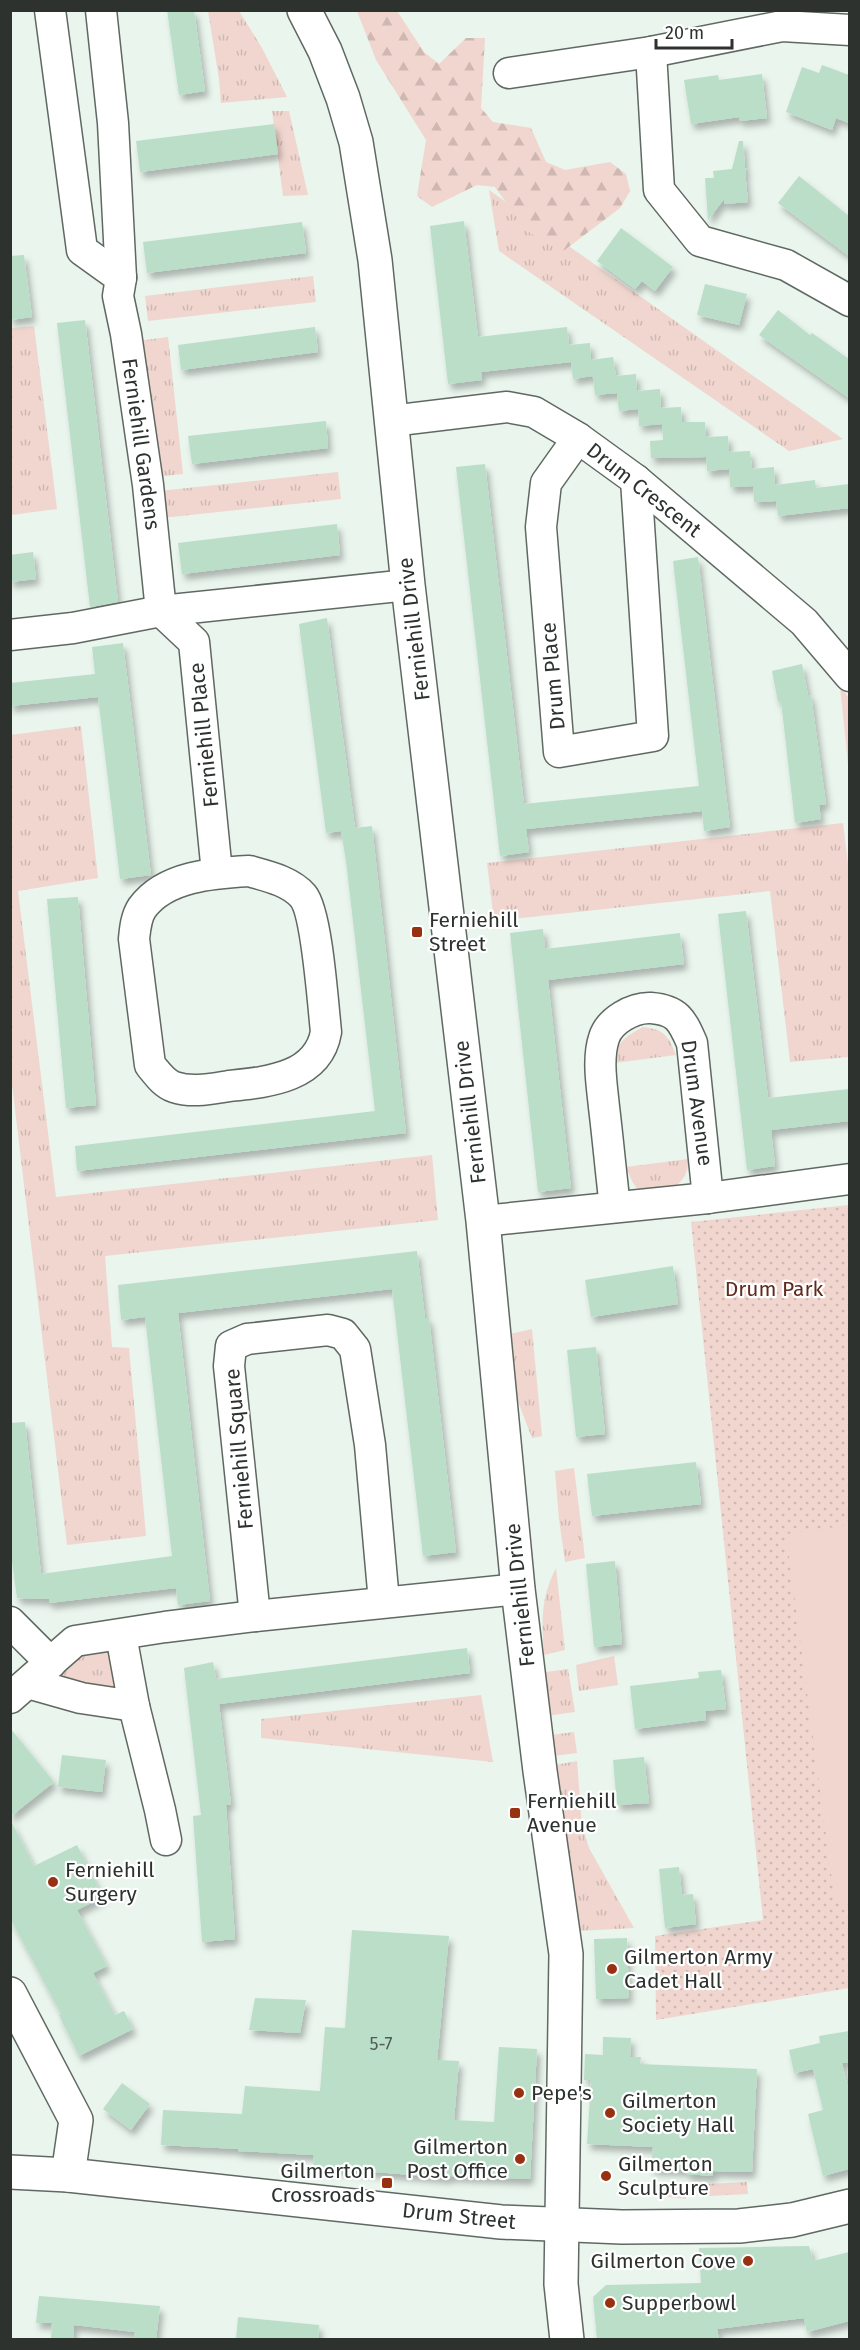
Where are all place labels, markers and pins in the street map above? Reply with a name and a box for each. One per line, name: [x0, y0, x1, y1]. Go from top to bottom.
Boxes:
place label: Ferniehill Street: [429, 907, 518, 957]
marker: Ferniehill Street: [410, 925, 424, 939]
place label: Ferniehill Avenue: [527, 1788, 616, 1838]
marker: Ferniehill Avenue: [508, 1806, 522, 1820]
place label: Ferniehill Surgery: [65, 1857, 154, 1907]
marker: Ferniehill Surgery: [46, 1875, 60, 1889]
place label: Gilmerton Army Cadet Hall: [624, 1944, 773, 1994]
marker: Gilmerton Army Cadet Hall: [605, 1962, 619, 1976]
place label: Pepe's: [531, 2080, 592, 2106]
marker: Pepe's: [512, 2086, 526, 2100]
place label: Gilmerton Society Hall: [622, 2088, 734, 2138]
marker: Gilmerton Society Hall: [603, 2106, 617, 2120]
place label: Gilmerton Post Office: [407, 2134, 508, 2184]
place label: Gilmerton Sculpture: [618, 2151, 713, 2201]
marker: Gilmerton Post Office: [513, 2152, 527, 2166]
place label: Gilmerton Crossroads: [271, 2158, 375, 2208]
marker: Gilmerton Sculpture: [599, 2169, 613, 2183]
marker: Gilmerton Crossroads: [380, 2176, 394, 2190]
place label: Gilmerton Cove: [591, 2248, 736, 2274]
marker: Gilmerton Cove: [741, 2254, 755, 2268]
place label: Supperbowl: [622, 2290, 736, 2316]
marker: Supperbowl: [603, 2296, 617, 2310]

